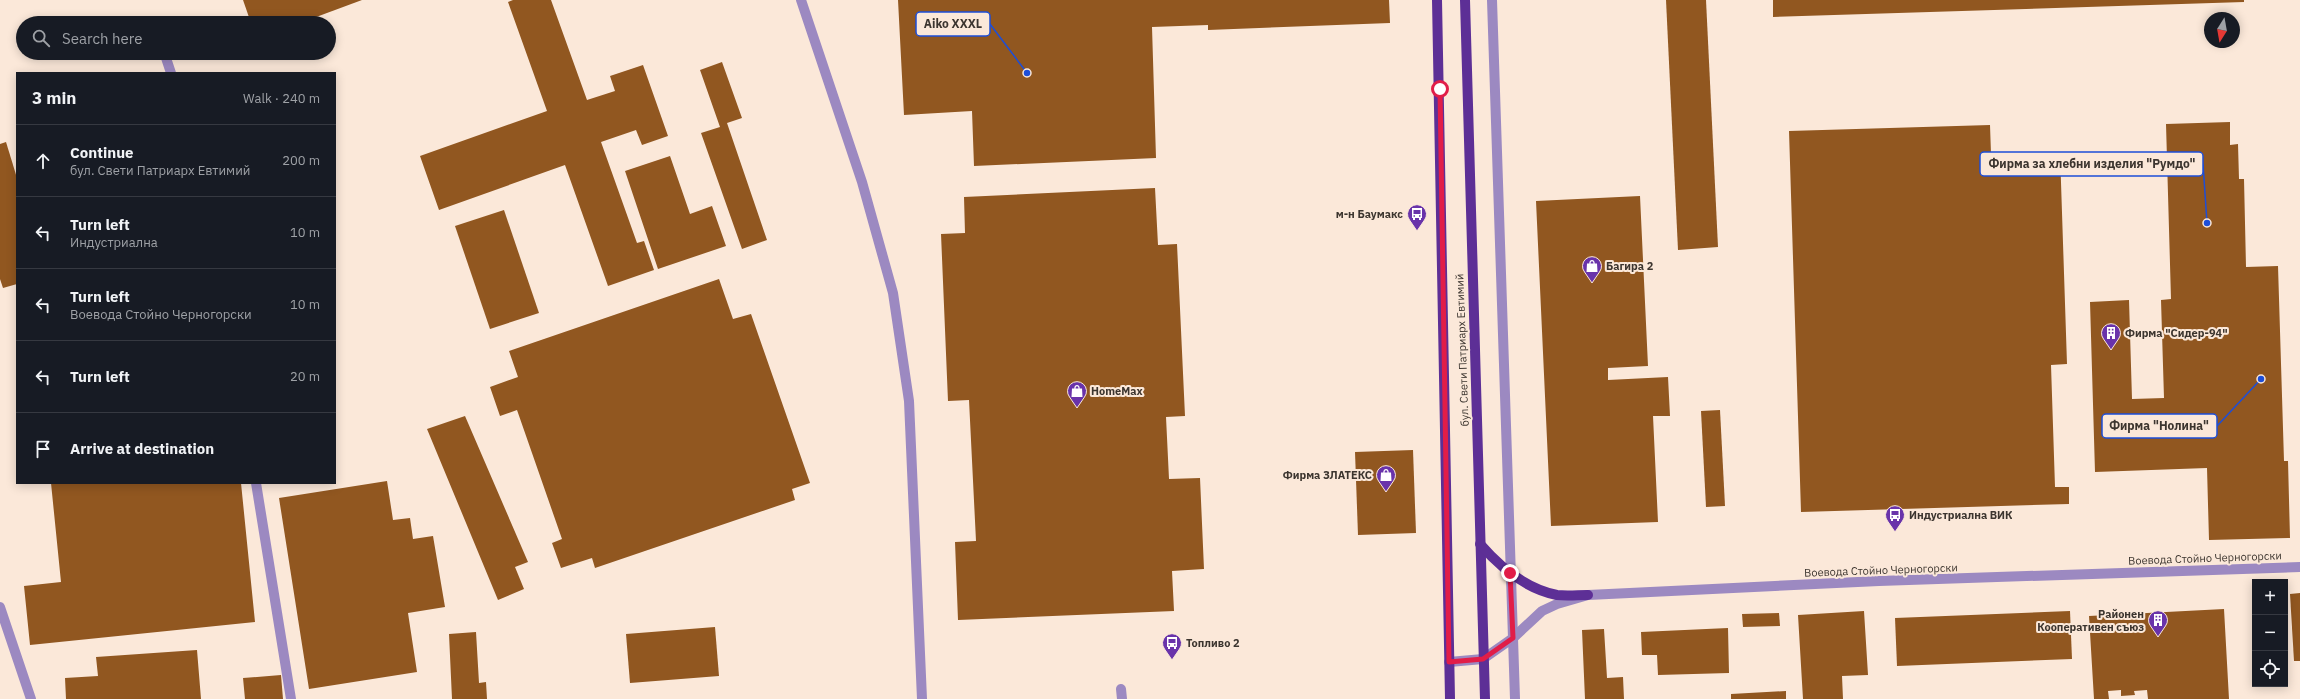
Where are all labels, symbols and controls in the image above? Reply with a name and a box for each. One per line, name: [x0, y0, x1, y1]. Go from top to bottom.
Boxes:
callout: Aiko XXXL: [916, 12, 990, 36]
north arrow: [2204, 12, 2240, 48]
search box: [16, 16, 336, 60]
text: Aiko XXXL: [924, 16, 982, 31]
icon: search: [30, 27, 52, 49]
text: Search here: [62, 29, 142, 48]
route start: [1431, 80, 1449, 98]
text: 3 min: [32, 87, 76, 109]
text: Walk · 240 m: [243, 90, 320, 107]
text: Continue: [70, 143, 134, 162]
icon: ahead: [32, 150, 54, 172]
text: 200 m: [282, 152, 320, 169]
callout: Фирма за хлебни изделия "Румдо": [1980, 152, 2203, 176]
text: Фирма за хлебни изделия "Румдо": [1988, 156, 2196, 171]
text: бул. Свети Патриарх Евтимий: [70, 162, 250, 179]
bus stop icon: м-н Баумакс: [1406, 203, 1428, 231]
place label: м-н Баумакс: [1336, 207, 1403, 221]
text: Turn left: [70, 215, 130, 234]
icon: left: [32, 222, 54, 244]
text: 10 m: [290, 224, 320, 241]
text: Индустриална: [70, 234, 158, 251]
shop icon: Багира 2: [1581, 255, 1603, 283]
place label: Багира 2: [1606, 259, 1654, 273]
street label: бул. Свети Патриарх Евтимий: [1452, 273, 1472, 427]
text: Turn left: [70, 287, 130, 306]
icon: left: [32, 294, 54, 316]
text: 10 m: [290, 296, 320, 313]
text: Воевода Стойно Черногорски: [70, 306, 252, 323]
building icon: Фирма "Сидер-94": [2100, 322, 2122, 350]
place label: Фирма "Сидер-94": [2125, 326, 2228, 340]
icon: left: [32, 366, 54, 388]
text: Turn left: [70, 367, 130, 386]
text: 20 m: [290, 368, 320, 385]
shop icon: HomeMax: [1066, 380, 1088, 408]
place label: HomeMax: [1091, 384, 1143, 398]
callout: Фирма "Нолина": [2102, 414, 2217, 438]
text: Фирма "Нолина": [2109, 418, 2209, 433]
icon: arrive: [32, 438, 54, 460]
text: Arrive at destination: [70, 439, 214, 458]
shop icon: Фирма ЗЛАТЕКС: [1375, 464, 1397, 492]
place label: Фирма ЗЛАТЕКС: [1283, 468, 1372, 482]
bus stop icon: Индустриална ВИК: [1884, 504, 1906, 532]
place label: Индустриална ВИК: [1909, 508, 2013, 522]
street label: Воевода Стойно Черногорски: [2128, 548, 2282, 568]
street label: Воевода Стойно Черногорски: [1804, 560, 1958, 580]
route end: [1501, 564, 1519, 582]
map controls: [2252, 579, 2288, 687]
button: +: [2252, 579, 2288, 615]
place label: Районен Кооперативен съюз: [2037, 607, 2144, 634]
building icon: Районен Кооперативен съюз: [2147, 609, 2169, 637]
button: −: [2252, 615, 2288, 651]
bus stop icon: Топливо 2: [1161, 632, 1183, 660]
place label: Топливо 2: [1186, 636, 1240, 650]
button: locate: [2252, 651, 2288, 687]

